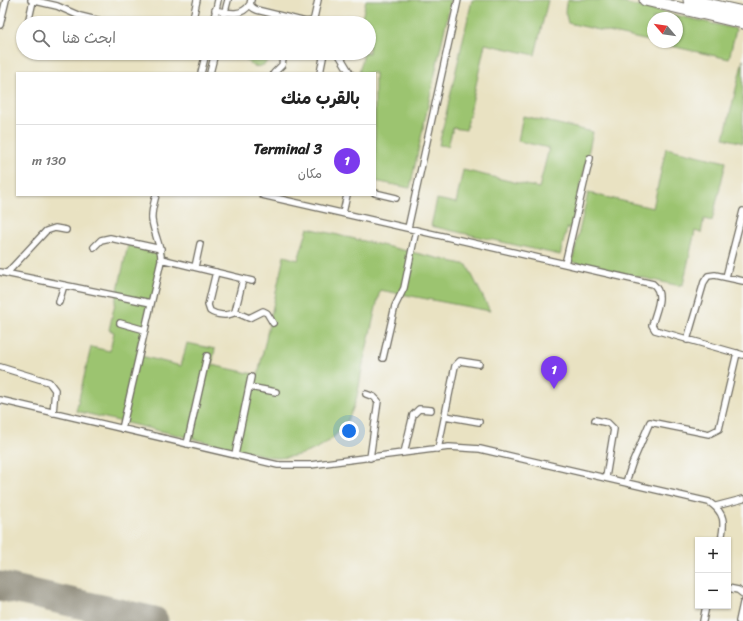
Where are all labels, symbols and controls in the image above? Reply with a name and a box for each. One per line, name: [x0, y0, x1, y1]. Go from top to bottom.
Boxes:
north arrow: [647, 12, 683, 48]
search box: [16, 16, 376, 60]
text: ابحث هنا: [62, 25, 116, 51]
icon: search: [30, 27, 52, 49]
text: بالقرب منك: [281, 83, 360, 113]
text: Terminal 3: [253, 136, 322, 162]
text: 130 m: [32, 149, 66, 172]
text: 1: [344, 149, 350, 172]
text: مكان: [298, 162, 322, 185]
pin: 1: [541, 356, 567, 389]
your location: [339, 421, 359, 441]
map controls: [695, 537, 731, 609]
button: +: [695, 537, 731, 573]
button: −: [695, 573, 731, 609]

